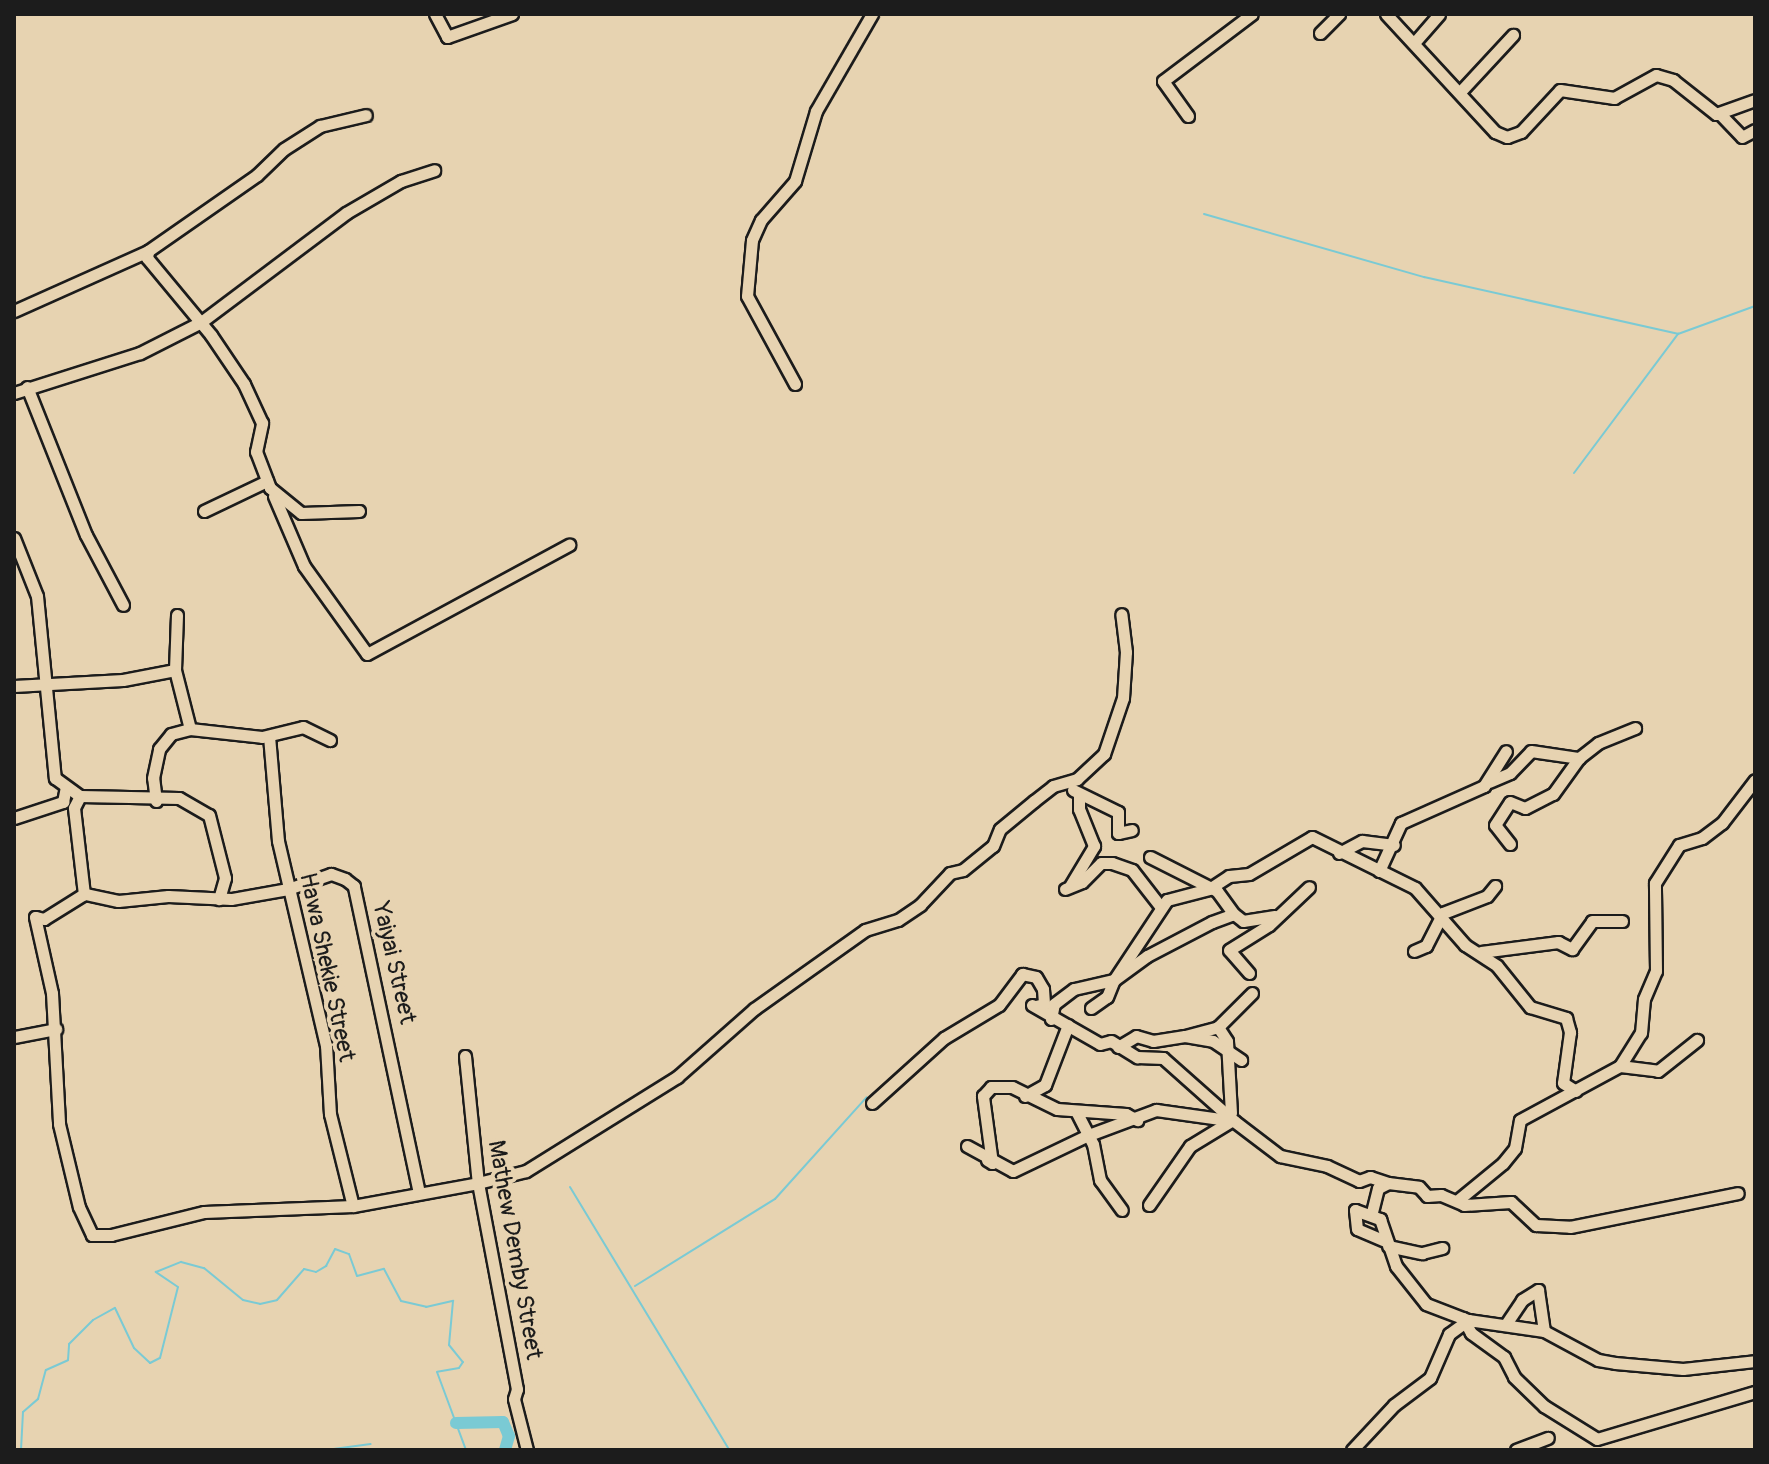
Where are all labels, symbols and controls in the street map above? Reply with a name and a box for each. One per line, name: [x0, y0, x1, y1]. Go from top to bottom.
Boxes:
street label: Hawa Shekie Street: [293, 870, 361, 1064]
street label: Yaiyai Street: [366, 899, 422, 1027]
street label: Mathew Demby Street: [482, 1138, 548, 1362]

